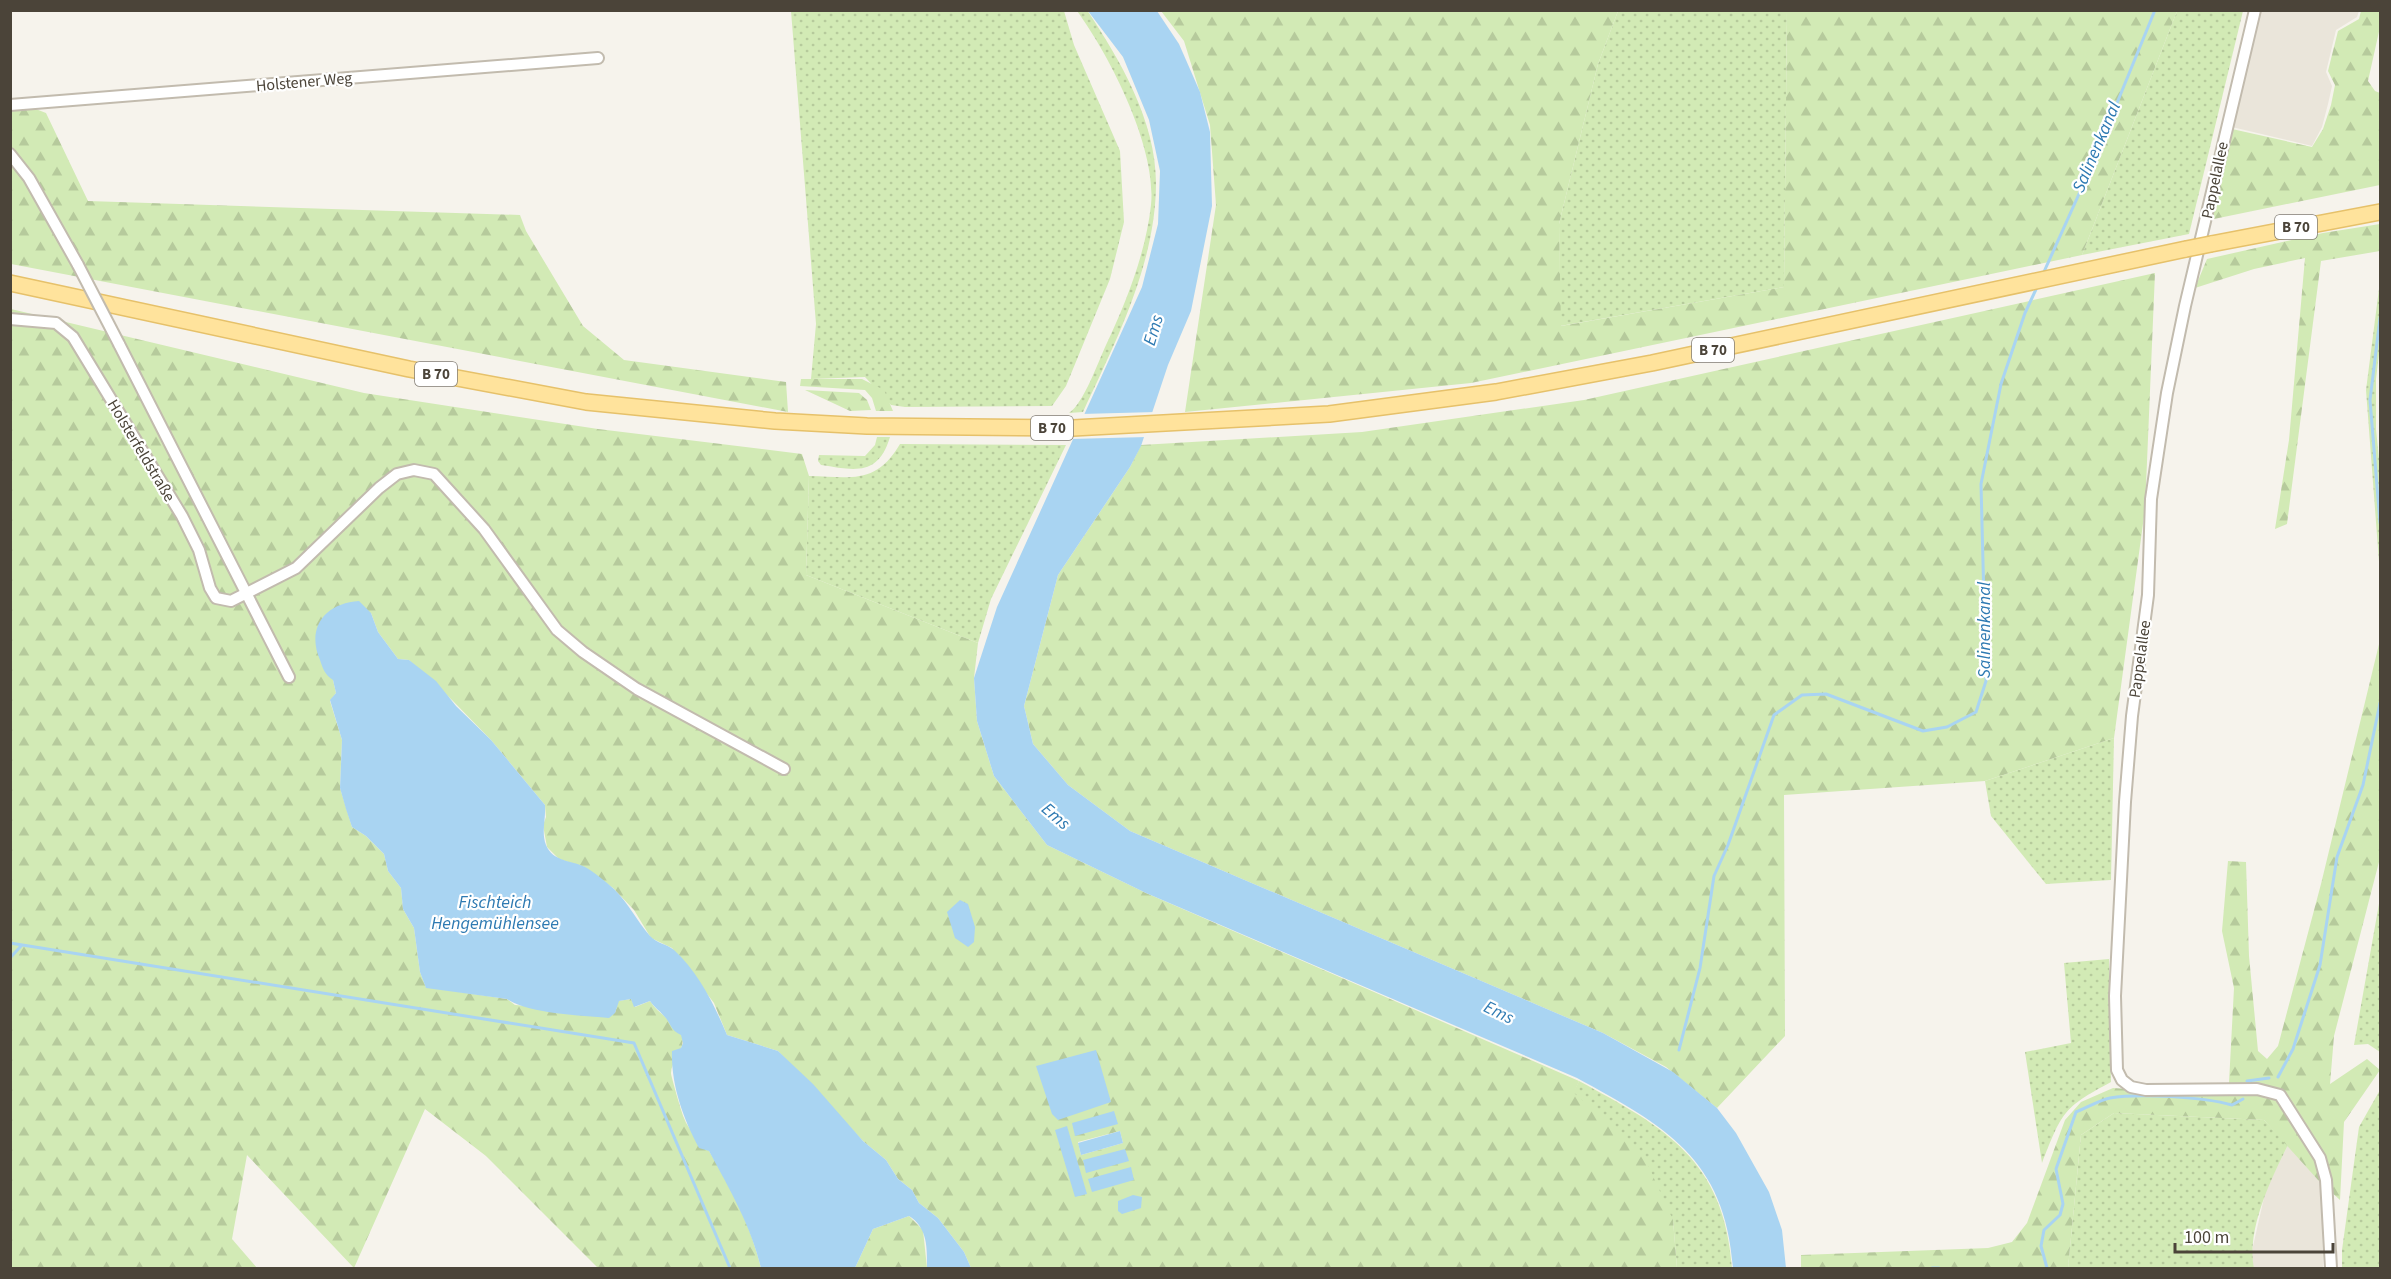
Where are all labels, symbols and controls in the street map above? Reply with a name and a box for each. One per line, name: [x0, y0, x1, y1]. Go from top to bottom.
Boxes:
street label: Holstener Weg: [255, 67, 353, 97]
water label: Salinenkanal: [2066, 97, 2127, 196]
street label: Pappelallee: [2196, 140, 2234, 221]
road number: B 70: [2275, 215, 2317, 239]
water label: Ems: [1137, 312, 1170, 348]
road number: B 70: [1692, 338, 1734, 362]
road number: B 70: [415, 362, 457, 386]
street label: Holsterfeldstraße: [102, 395, 180, 506]
road number: B 70: [1031, 416, 1073, 440]
water label: Salinenkanal: [1972, 581, 1997, 678]
street label: Pappelallee: [2124, 619, 2156, 699]
water label: Ems: [1036, 797, 1075, 836]
water label: Fischteich Hengemühlensee: [431, 890, 559, 936]
water label: Ems: [1480, 994, 1518, 1030]
scale bar: [2175, 1216, 2332, 1254]
text: 100 m: [2184, 1225, 2229, 1250]

